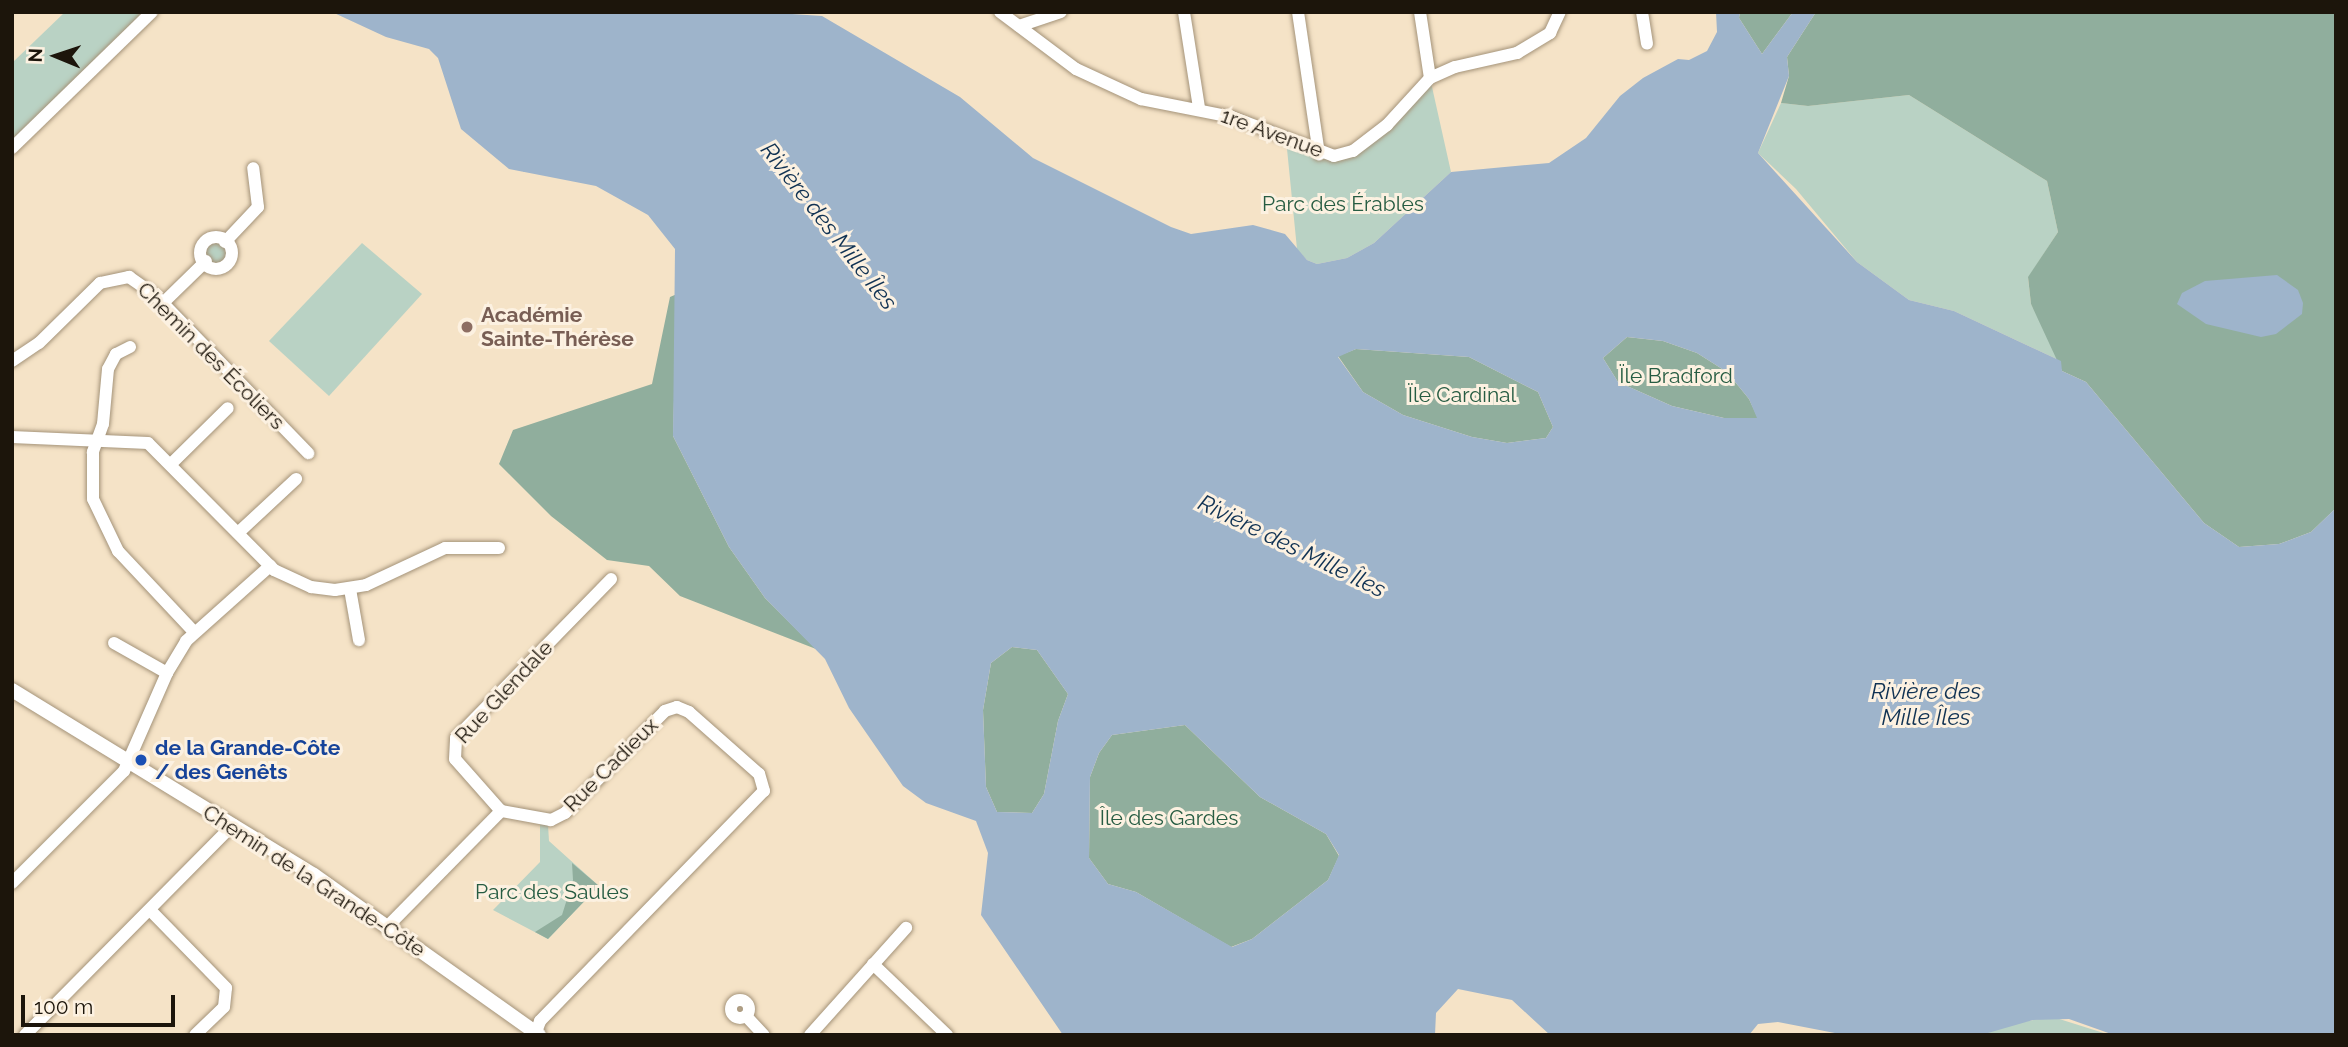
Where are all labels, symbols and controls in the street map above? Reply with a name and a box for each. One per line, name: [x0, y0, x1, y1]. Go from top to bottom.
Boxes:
north arrow: [21, 21, 91, 91]
text: N: [24, 48, 46, 63]
street label: 1re Avenue: [1217, 103, 1327, 163]
water label: Rivière des Mille Îles: [755, 137, 903, 315]
park label: Parc des Érables: [1262, 191, 1424, 217]
street label: Chemin des Écoliers: [132, 277, 290, 435]
place label: Académie Sainte-Thérèse: [481, 302, 634, 352]
marker: Académie Sainte-Thérèse: [459, 319, 475, 335]
park label: Ïle Bradford: [1619, 363, 1733, 389]
park label: Ïle Cardinal: [1408, 382, 1516, 408]
water label: Rivière des Mille Îles: [1194, 489, 1390, 603]
street label: Rue Glendale: [450, 635, 558, 749]
water label: Rivière des Mille Îles: [1871, 677, 1981, 731]
street label: Rue Cadieux: [559, 713, 663, 817]
place label: de la Grande-Côte / des Genêts: [155, 735, 340, 785]
marker: de la Grande-Côte / des Genêts: [133, 752, 149, 768]
street label: Chemin de la Grande-Côte: [198, 800, 430, 962]
park label: Île des Gardes: [1100, 805, 1238, 831]
park label: Parc des Saules: [475, 879, 629, 905]
scale bar: [24, 981, 178, 1025]
text: 100 m: [34, 994, 93, 1019]

